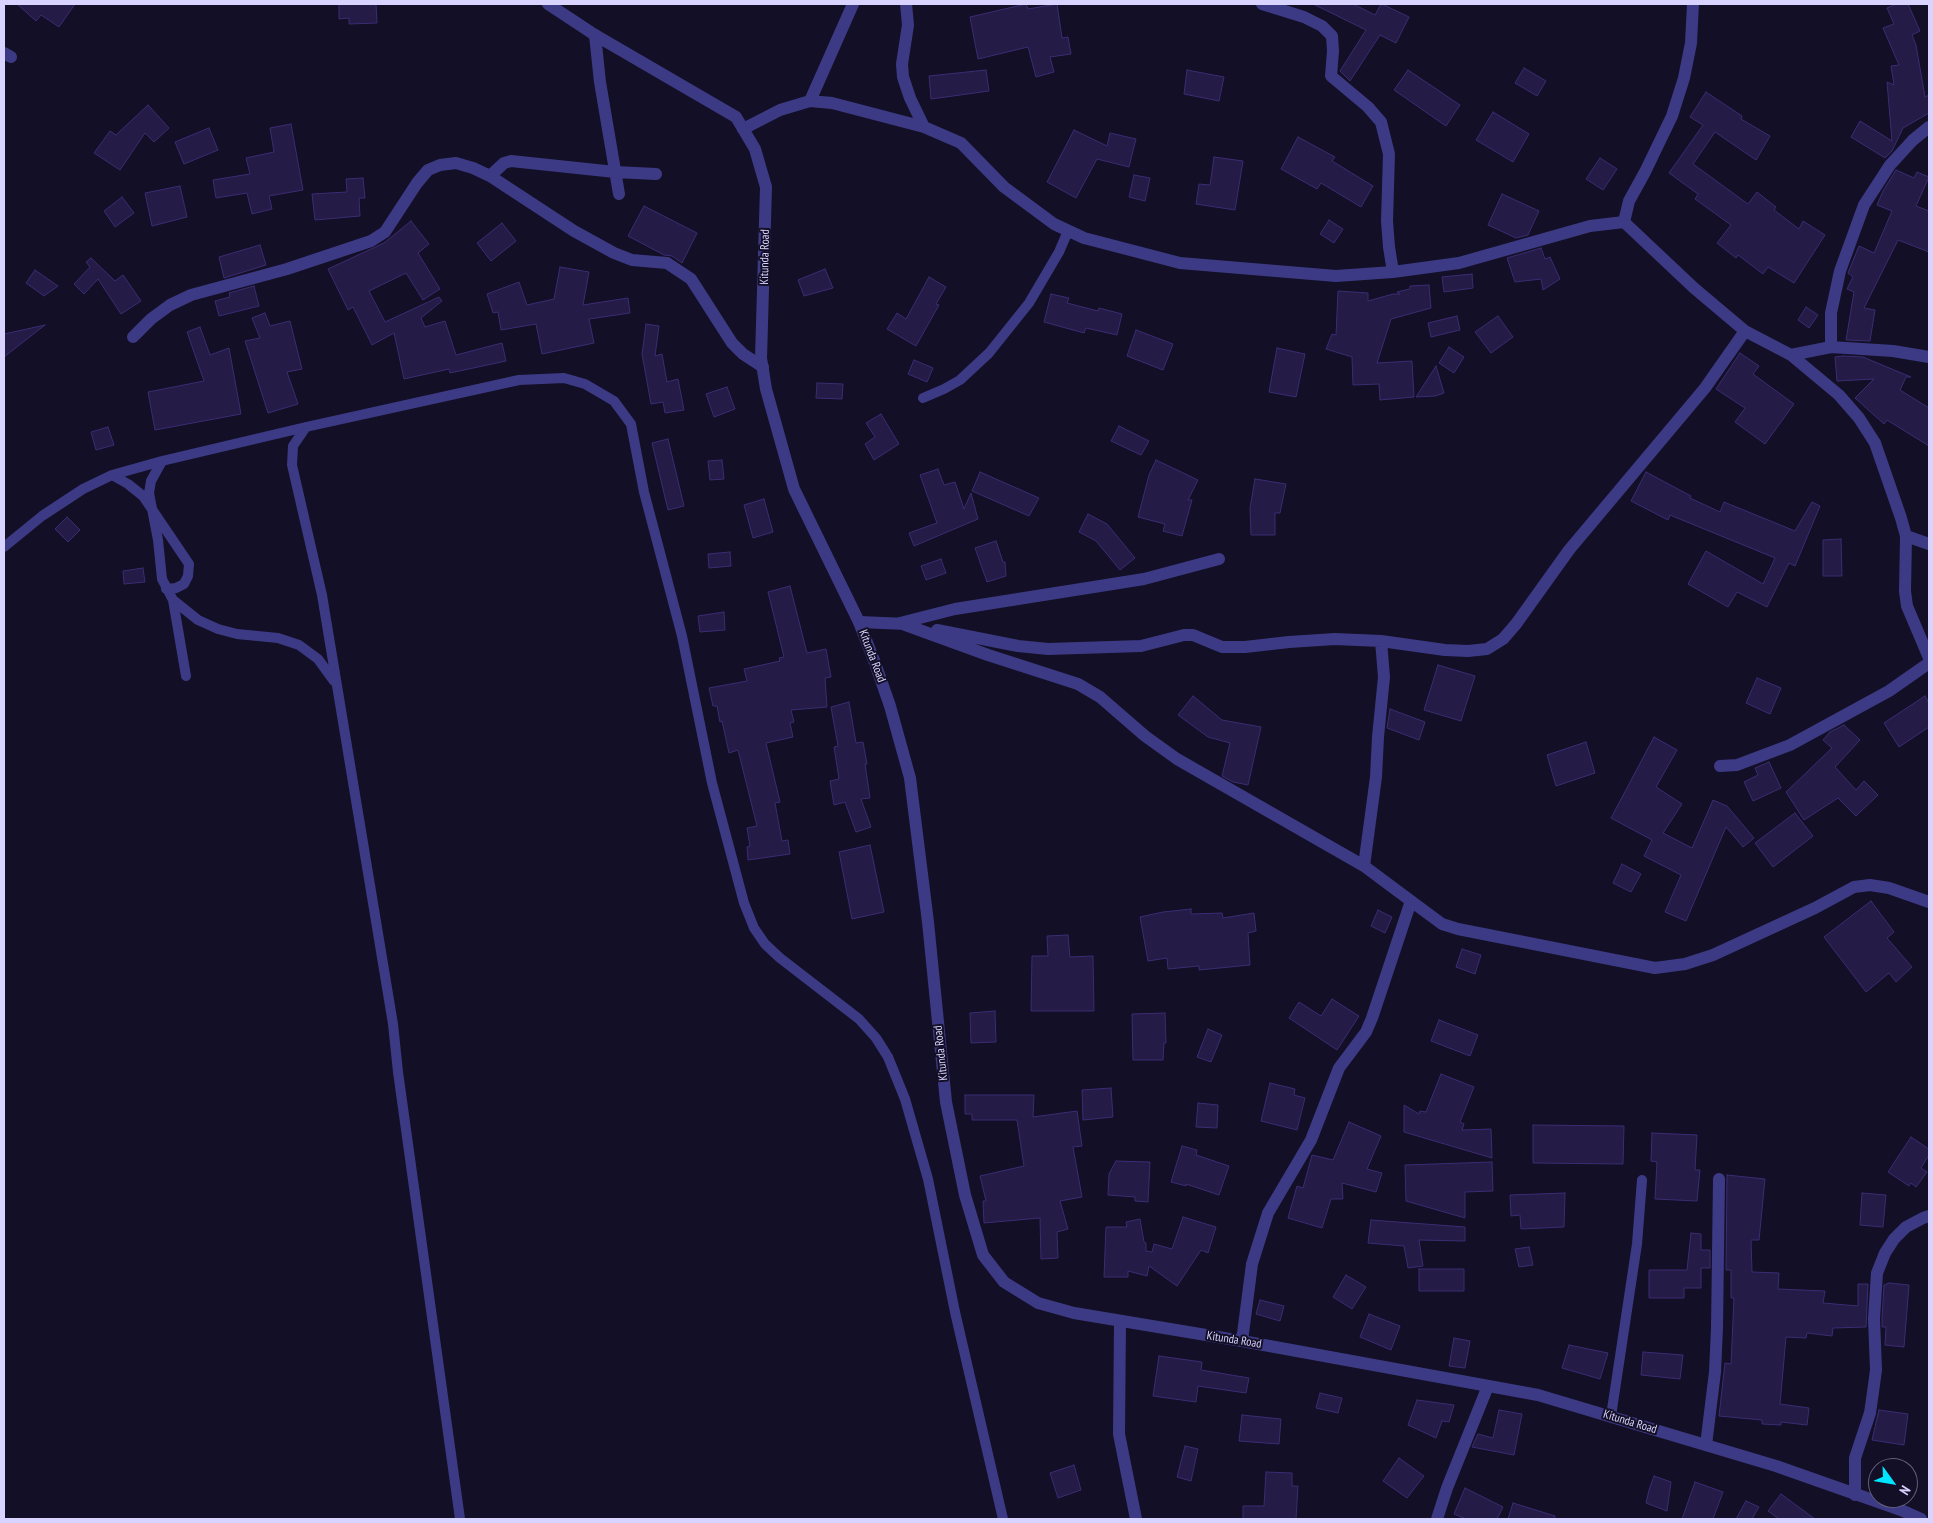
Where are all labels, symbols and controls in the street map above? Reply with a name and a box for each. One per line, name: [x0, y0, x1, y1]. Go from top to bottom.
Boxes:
street label: Kitunda Road: [757, 229, 773, 285]
street label: Kitunda Road: [855, 628, 889, 684]
street label: Kitunda Road: [931, 1025, 951, 1081]
street label: Kitunda Road: [1206, 1329, 1262, 1351]
street label: Kitunda Road: [1601, 1407, 1659, 1437]
north arrow: [1868, 1458, 1918, 1508]
text: N: [1895, 1482, 1915, 1498]

